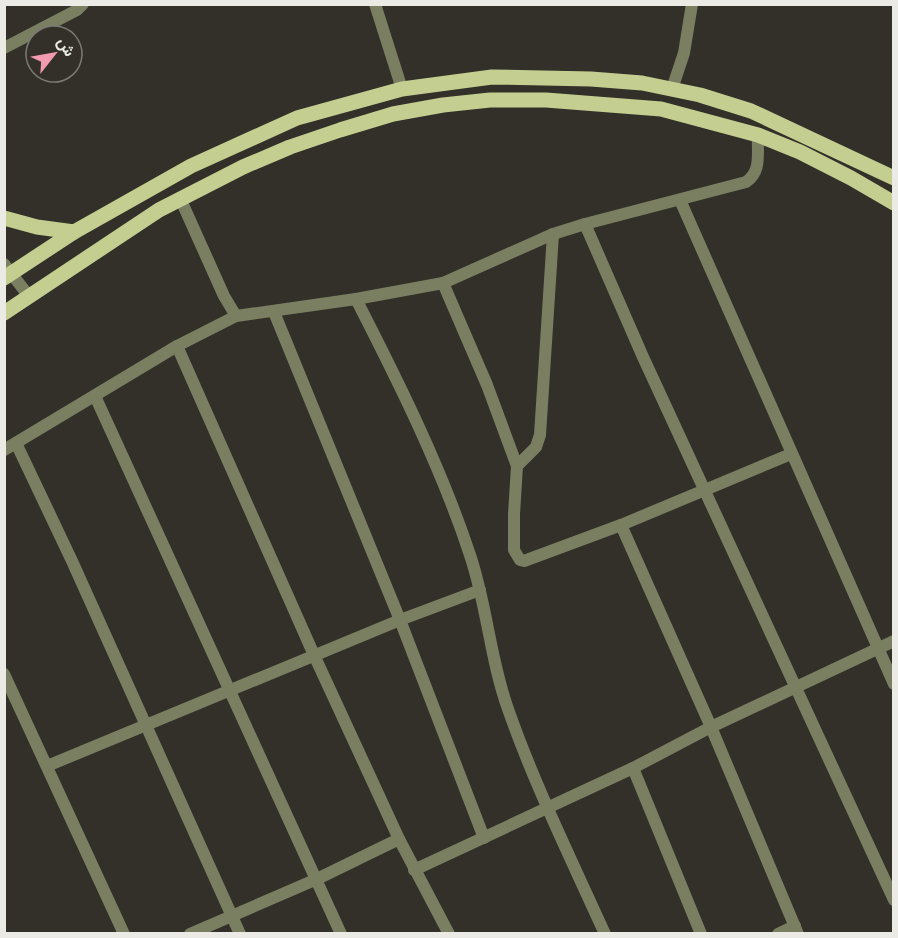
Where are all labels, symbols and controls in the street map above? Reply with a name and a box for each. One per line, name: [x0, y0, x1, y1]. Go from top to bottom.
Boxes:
north arrow: [24, 24, 84, 84]
text: ش: [52, 32, 81, 60]

